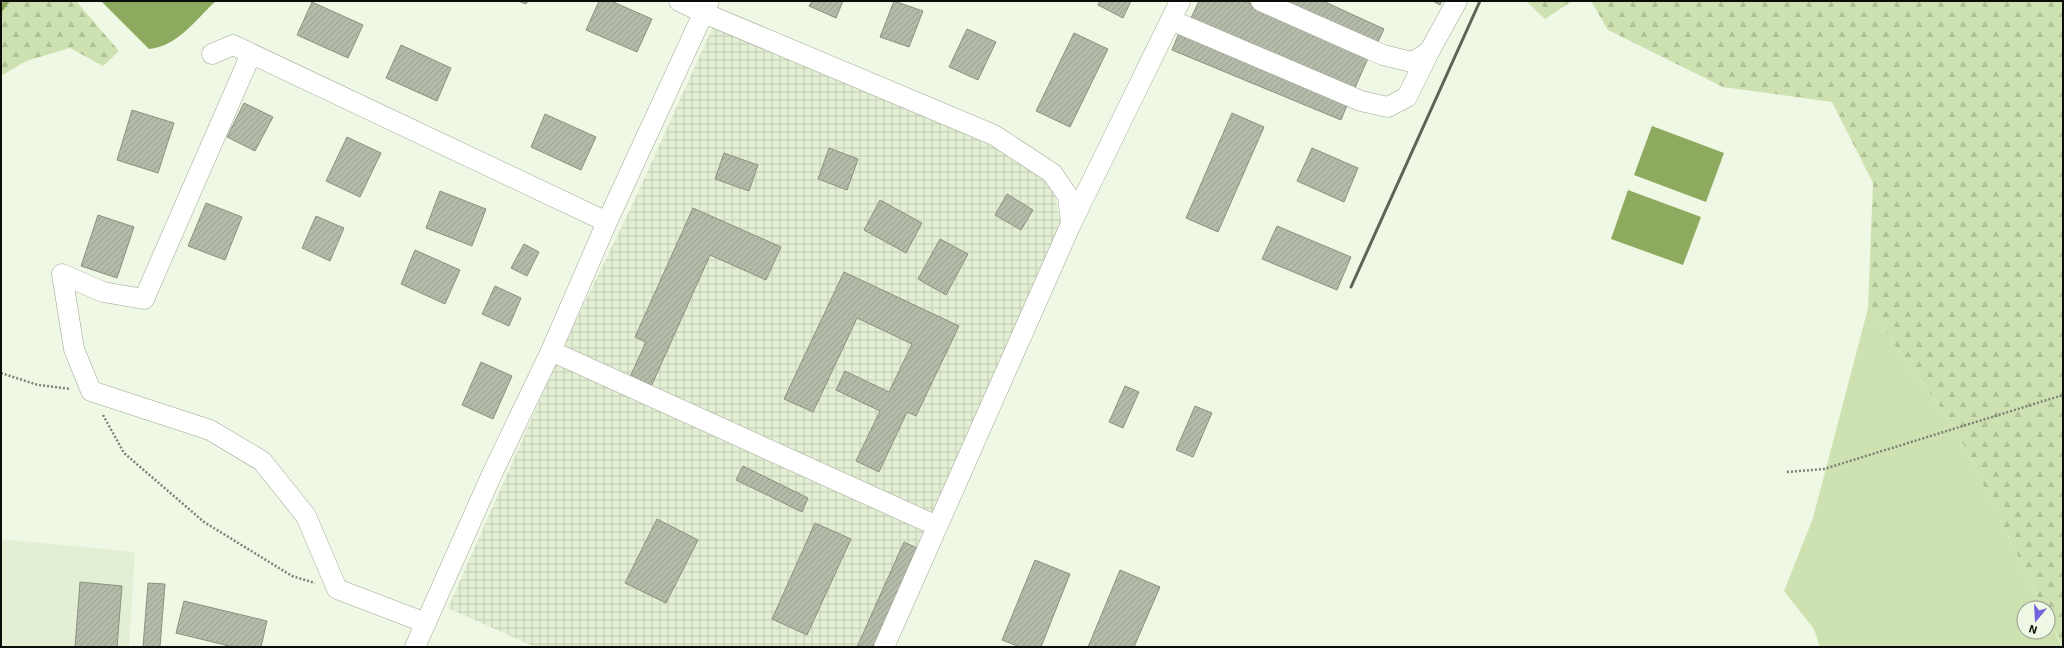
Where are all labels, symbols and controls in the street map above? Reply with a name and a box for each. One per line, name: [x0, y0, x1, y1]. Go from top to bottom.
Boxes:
north arrow: [2016, 600, 2056, 640]
text: N: [2027, 623, 2039, 637]

